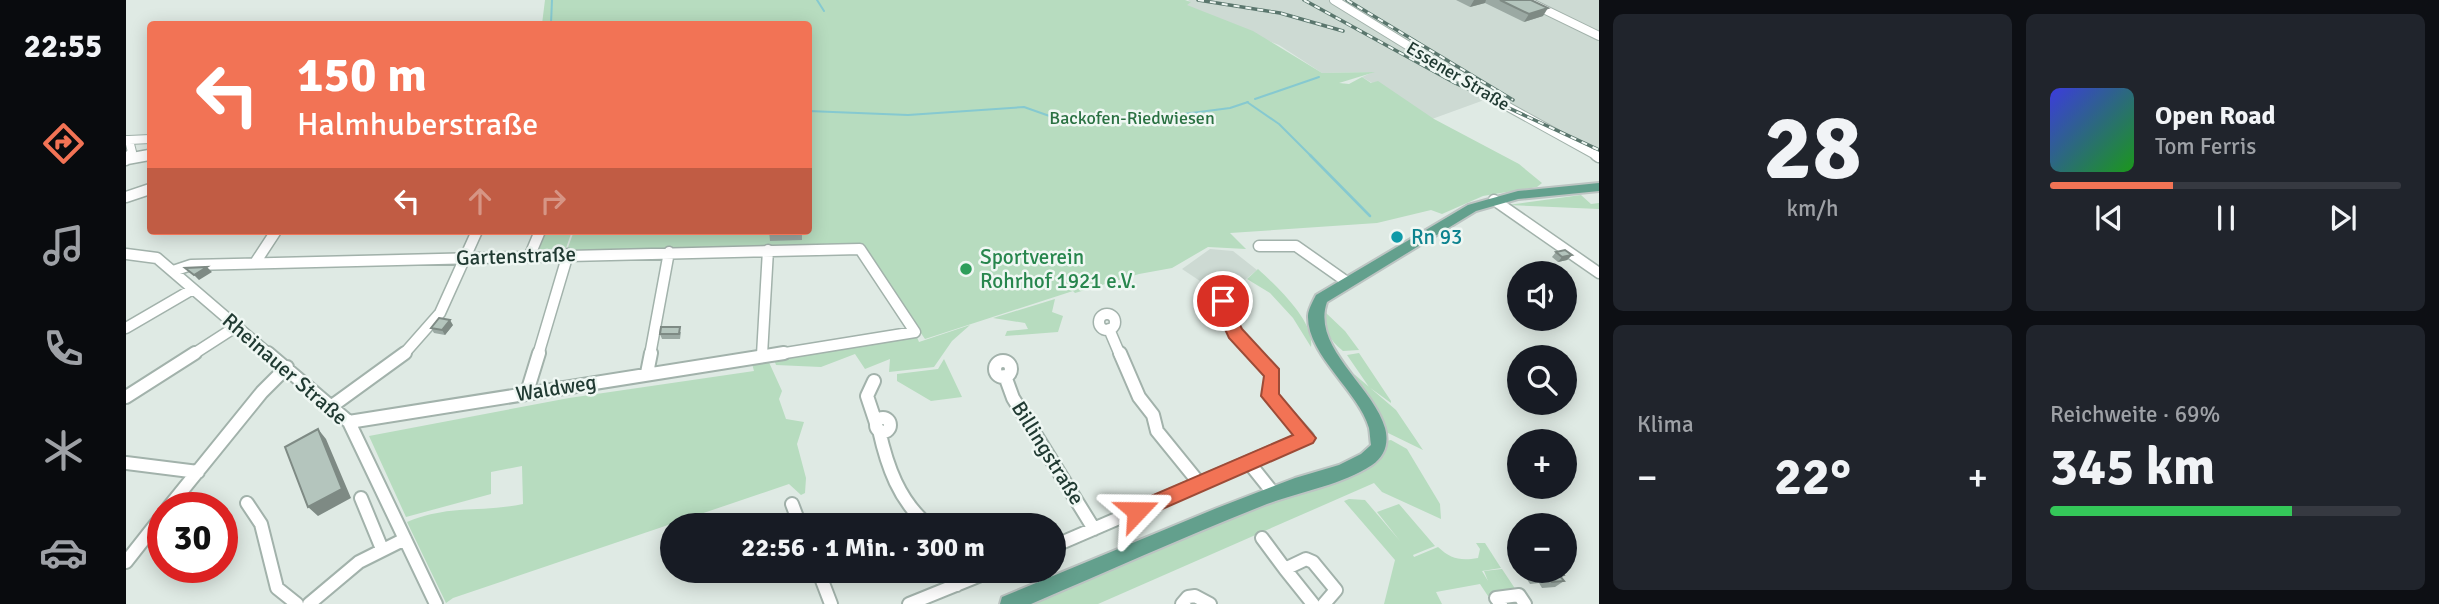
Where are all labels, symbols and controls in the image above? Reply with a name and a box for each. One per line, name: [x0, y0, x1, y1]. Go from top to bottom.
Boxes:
text: 22:55: [24, 27, 102, 66]
street label: Essener Straße: [1402, 37, 1514, 115]
text: 150 m: [297, 45, 427, 105]
icon: left: [182, 49, 273, 140]
text: 28: [1763, 92, 1862, 205]
text: Open Road: [2155, 100, 2276, 132]
text: Halmhuberstraße: [297, 105, 538, 144]
park label: Backofen-Riedwiesen: [1049, 107, 1215, 129]
icon: directions: [39, 119, 88, 168]
text: Tom Ferris: [2155, 132, 2256, 161]
icon: left: [388, 182, 426, 220]
icon: ahead: [461, 182, 499, 220]
icon: right: [534, 182, 572, 220]
text: km/h: [1786, 194, 1839, 223]
icon: previous: [2090, 199, 2128, 237]
icon: pause: [2207, 199, 2245, 237]
icon: next: [2324, 199, 2362, 237]
icon: music: [39, 221, 88, 270]
place label: Rn 93: [1411, 224, 1462, 250]
marker: Rn 93: [1389, 229, 1405, 245]
street label: Gartenstraße: [456, 241, 576, 271]
place label: Sportverein Rohrhof 1921 e.V.: [980, 244, 1136, 294]
marker: Sportverein Rohrhof 1921 e.V.: [958, 261, 974, 277]
map controls: [1507, 261, 1577, 583]
button: sound: [1507, 261, 1577, 331]
pin: [1193, 271, 1253, 331]
icon: arrive: [1204, 282, 1242, 320]
street label: Rheinauer Straße: [217, 308, 353, 430]
icon: phone: [39, 324, 88, 373]
button: search: [1507, 345, 1577, 415]
street label: Waldweg: [514, 369, 598, 407]
street label: Billingstraße: [1006, 396, 1090, 510]
text: Reichweite · 69%: [2050, 400, 2220, 429]
text: Klima: [1637, 410, 1694, 439]
icon: climate: [39, 426, 88, 475]
button: +: [1507, 429, 1577, 499]
text: 345 km: [2050, 435, 2215, 499]
text: 22°: [1774, 445, 1851, 509]
text: −: [1637, 454, 1658, 501]
text: +: [1967, 454, 1988, 501]
position arrow: [1100, 474, 1174, 548]
speed limit sign: 30: [147, 492, 238, 583]
button: −: [1507, 513, 1577, 583]
icon: car: [39, 528, 88, 577]
text: 22:56 · 1 Min. · 300 m: [741, 532, 985, 564]

